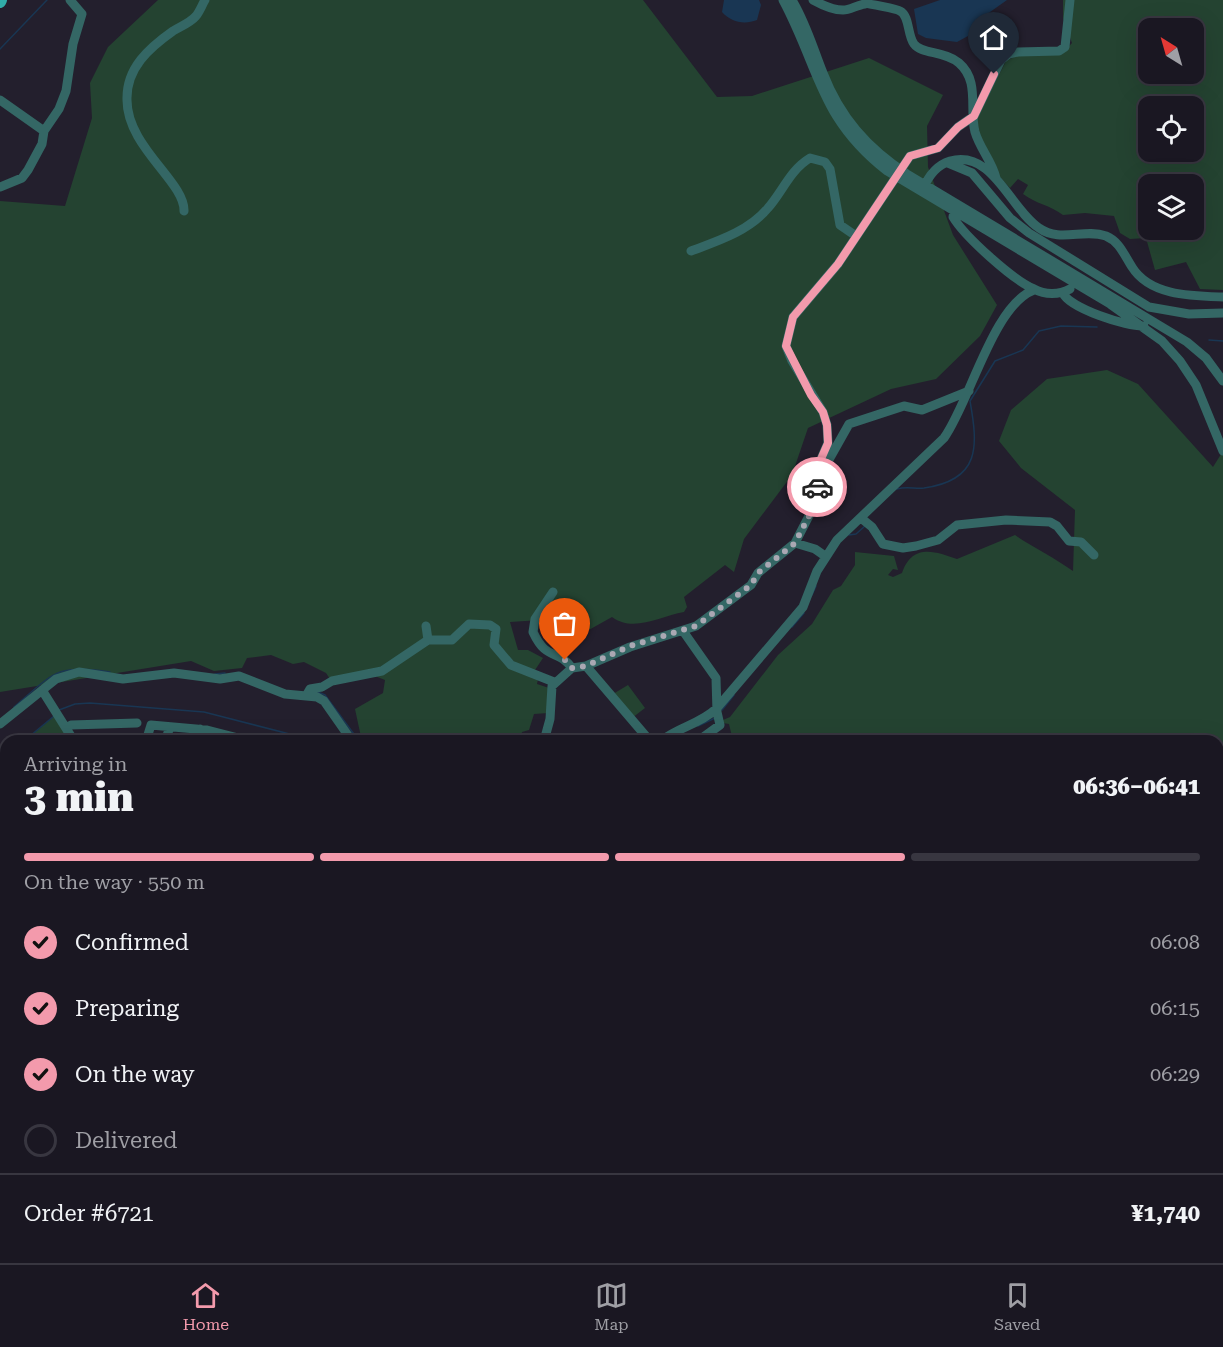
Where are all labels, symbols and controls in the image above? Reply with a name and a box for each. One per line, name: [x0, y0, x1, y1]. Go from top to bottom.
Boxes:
pin: [968, 12, 1019, 74]
north arrow: [1138, 18, 1204, 84]
map controls: [1138, 18, 1204, 240]
icon: home: [977, 21, 1010, 54]
button: locate: [1138, 96, 1204, 162]
button: layers: [1138, 174, 1204, 240]
courier: [787, 457, 847, 517]
icon: car: [801, 471, 834, 504]
pin: [539, 598, 590, 660]
icon: bag: [548, 607, 581, 640]
text: Arriving in: [24, 752, 127, 776]
text: 06:36–06:41: [1073, 774, 1200, 799]
text: 3 min: [24, 775, 134, 821]
text: On the way · 550 m: [24, 870, 205, 894]
icon: check: [24, 926, 57, 959]
text: Confirmed: [75, 930, 189, 955]
text: 06:08: [1150, 930, 1200, 954]
icon: check: [24, 992, 57, 1025]
text: Preparing: [75, 996, 179, 1021]
text: 06:15: [1150, 996, 1200, 1020]
icon: check: [24, 1058, 57, 1091]
text: On the way: [75, 1062, 195, 1087]
text: 06:29: [1150, 1062, 1200, 1086]
text: Delivered: [75, 1128, 177, 1153]
text: Order #6721: [24, 1201, 154, 1226]
text: ¥1,740: [1131, 1201, 1200, 1226]
tab: Home: [183, 1279, 229, 1334]
tab: Map: [594, 1279, 629, 1334]
tab: Saved: [994, 1279, 1040, 1334]

